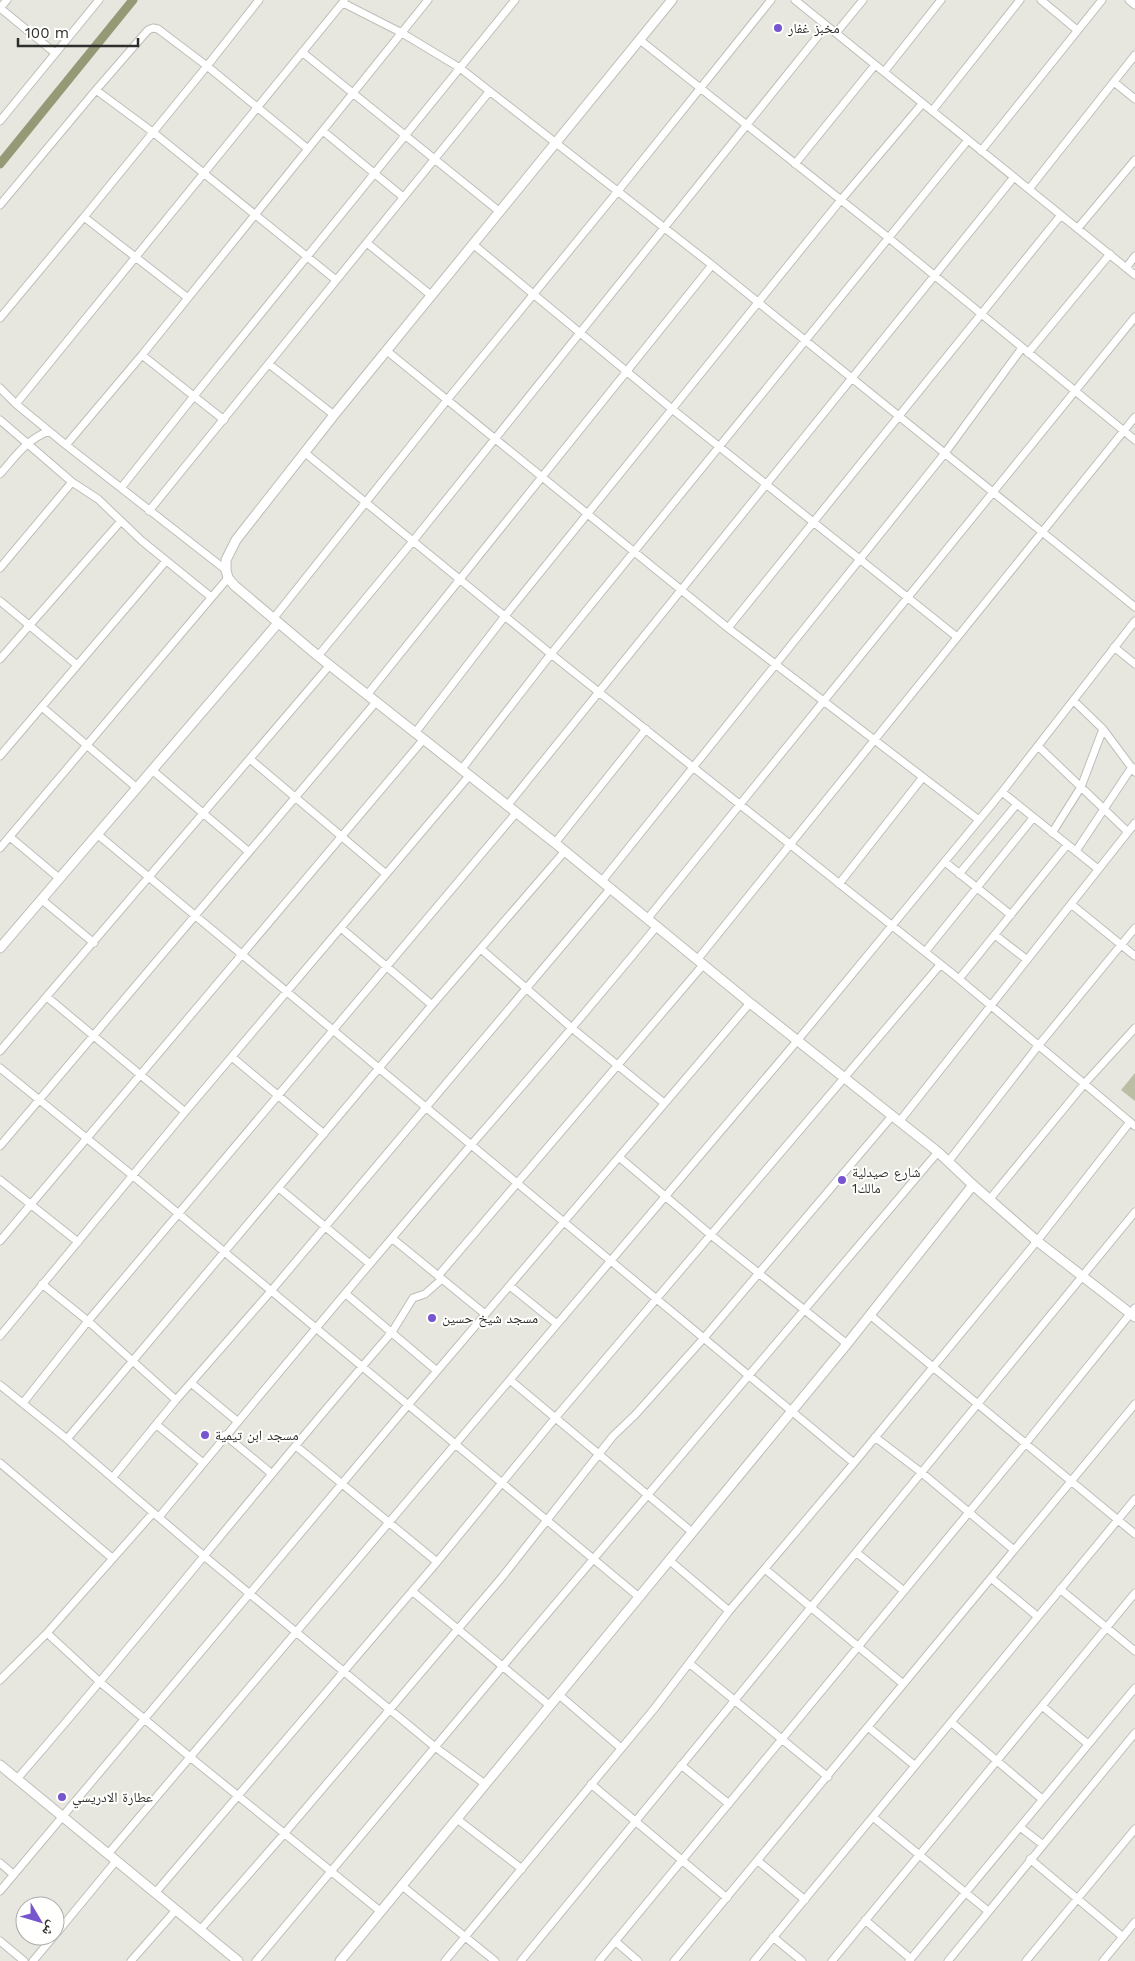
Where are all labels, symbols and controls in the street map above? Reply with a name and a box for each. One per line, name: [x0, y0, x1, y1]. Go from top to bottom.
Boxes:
scale bar: [18, 15, 138, 47]
place label: مخبز غفار: [787, 20, 840, 37]
marker: مخبز غفار: [772, 22, 784, 34]
text: 100 m: [25, 24, 69, 42]
place label: شارع صيدلية مالك1: [852, 1164, 920, 1196]
marker: شارع صيدلية مالك1: [836, 1174, 848, 1186]
place label: مسجد شيخ حسين: [442, 1310, 538, 1328]
marker: مسجد شيخ حسين: [426, 1312, 438, 1324]
place label: مسجد ابن تيمية: [215, 1427, 299, 1444]
marker: مسجد ابن تيمية: [199, 1429, 211, 1441]
place label: عطارة الادريسي: [72, 1789, 153, 1809]
marker: عطارة الادريسي: [56, 1791, 68, 1803]
north arrow: [15, 1896, 65, 1946]
text: ش: [38, 1918, 61, 1940]

